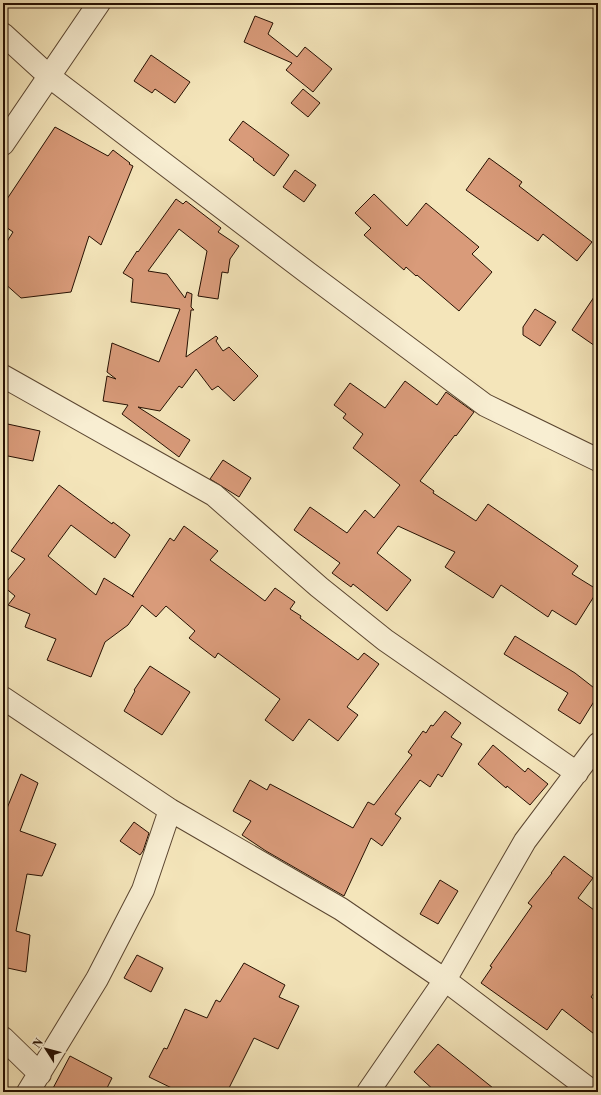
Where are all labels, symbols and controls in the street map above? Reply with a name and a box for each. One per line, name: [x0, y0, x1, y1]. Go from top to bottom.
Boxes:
north arrow: [26, 1029, 66, 1069]
text: N: [30, 1036, 47, 1051]

